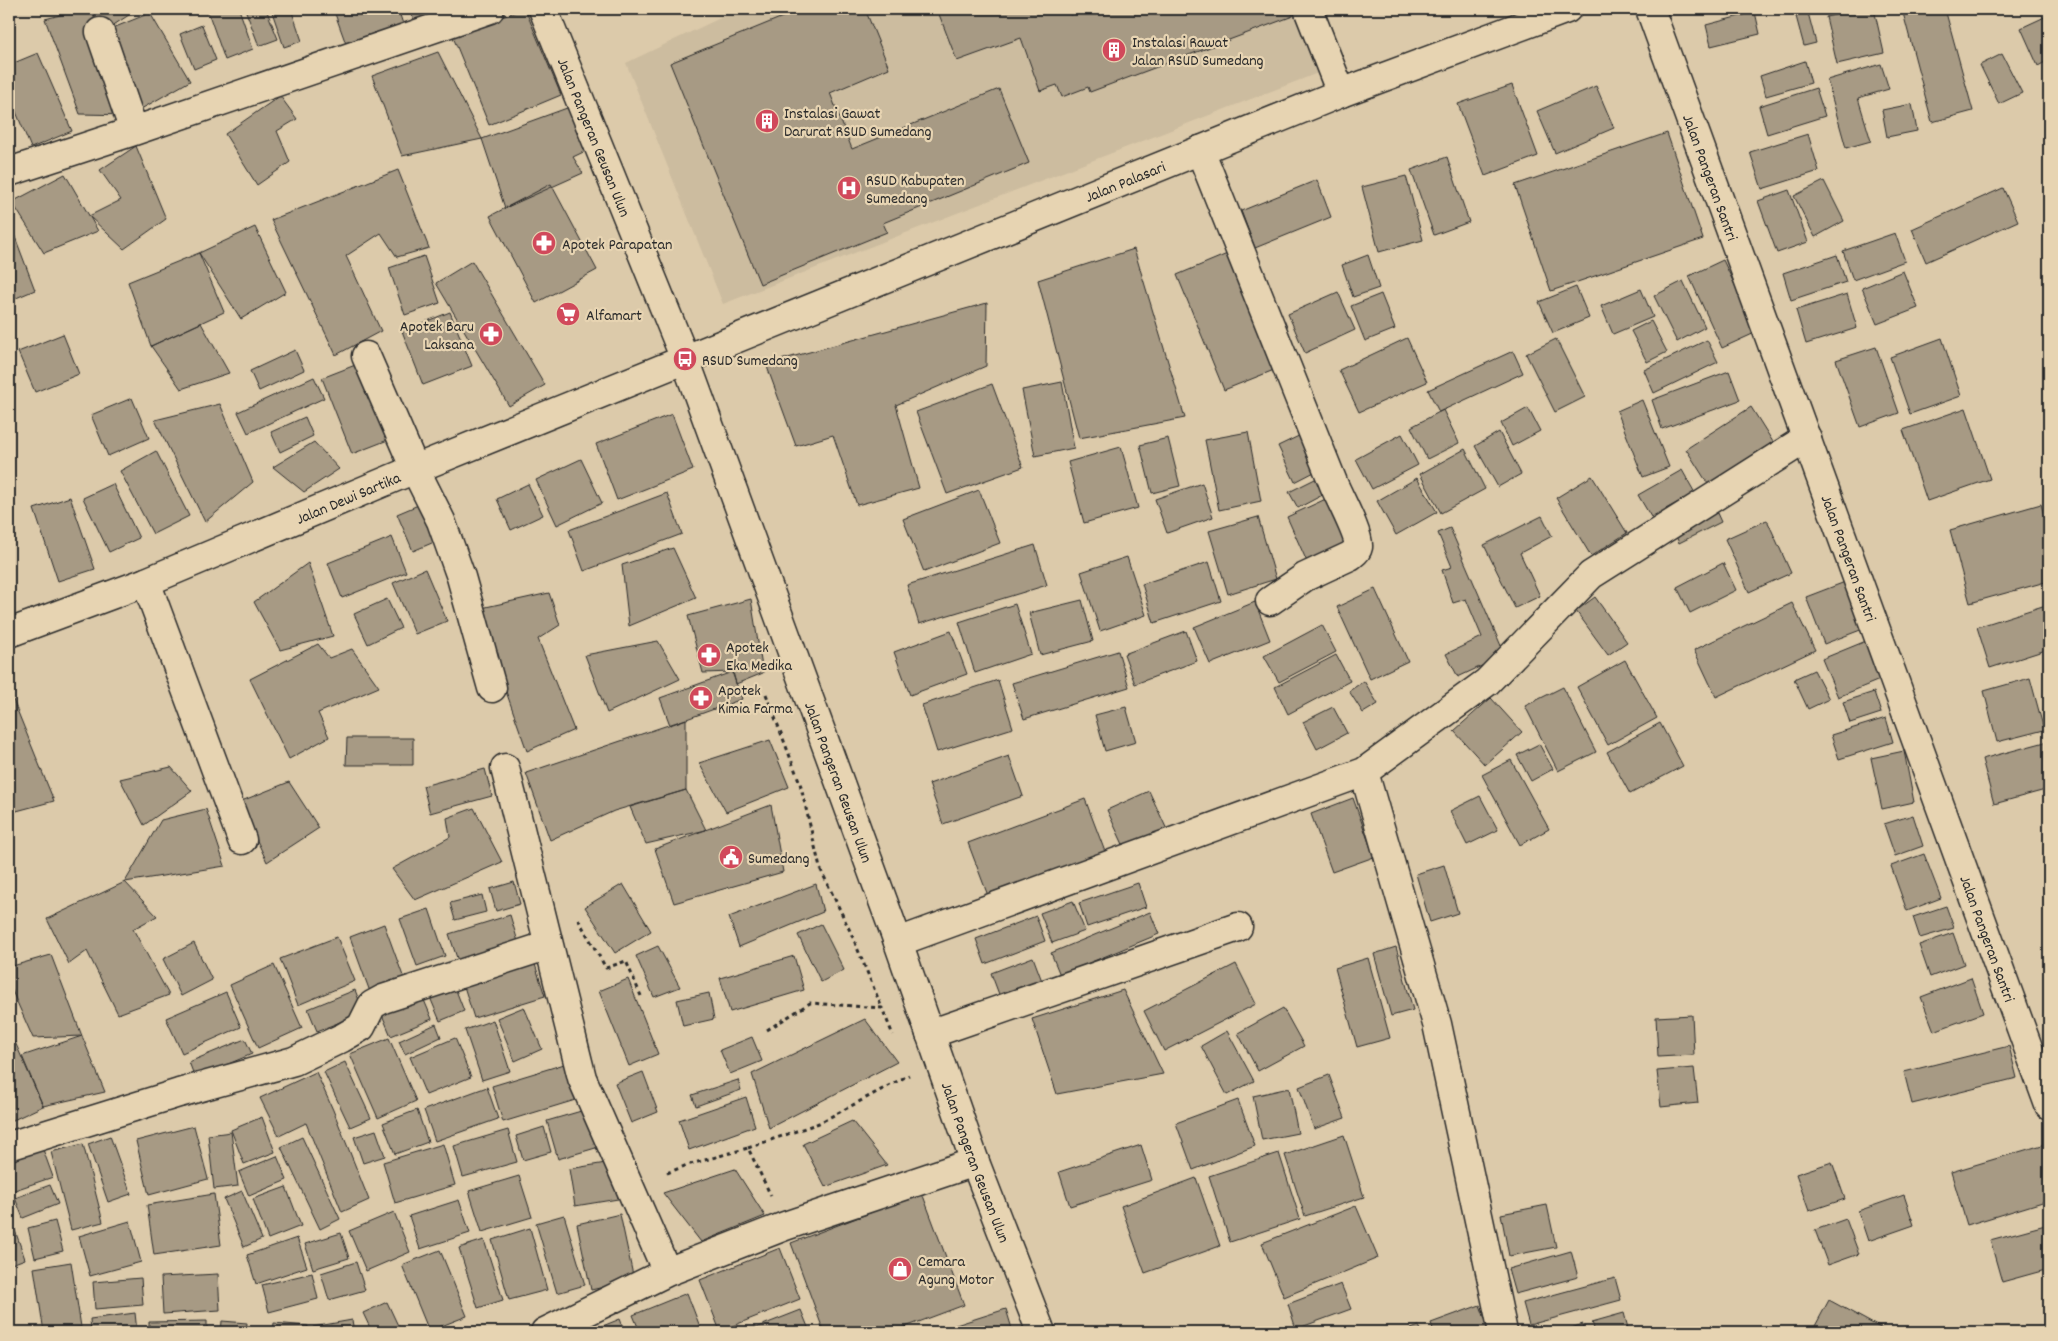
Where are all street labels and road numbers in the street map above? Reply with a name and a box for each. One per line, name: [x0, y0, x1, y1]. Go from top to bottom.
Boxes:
street label: Jalan Pangeran Geusan Ulun: [550, 55, 635, 221]
street label: Jalan Pangeran Santri: [1675, 111, 1743, 245]
street label: Jalan Palasari: [1082, 156, 1169, 210]
street label: Jalan Dewi Sartika: [293, 467, 405, 532]
street label: Jalan Pangeran Santri: [1814, 492, 1881, 625]
street label: Jalan Pangeran Geusan Ulun: [797, 699, 877, 866]
street label: Jalan Pangeran Santri: [1952, 873, 2020, 1006]
street label: Jalan Pangeran Geusan Ulun: [934, 1079, 1014, 1247]

